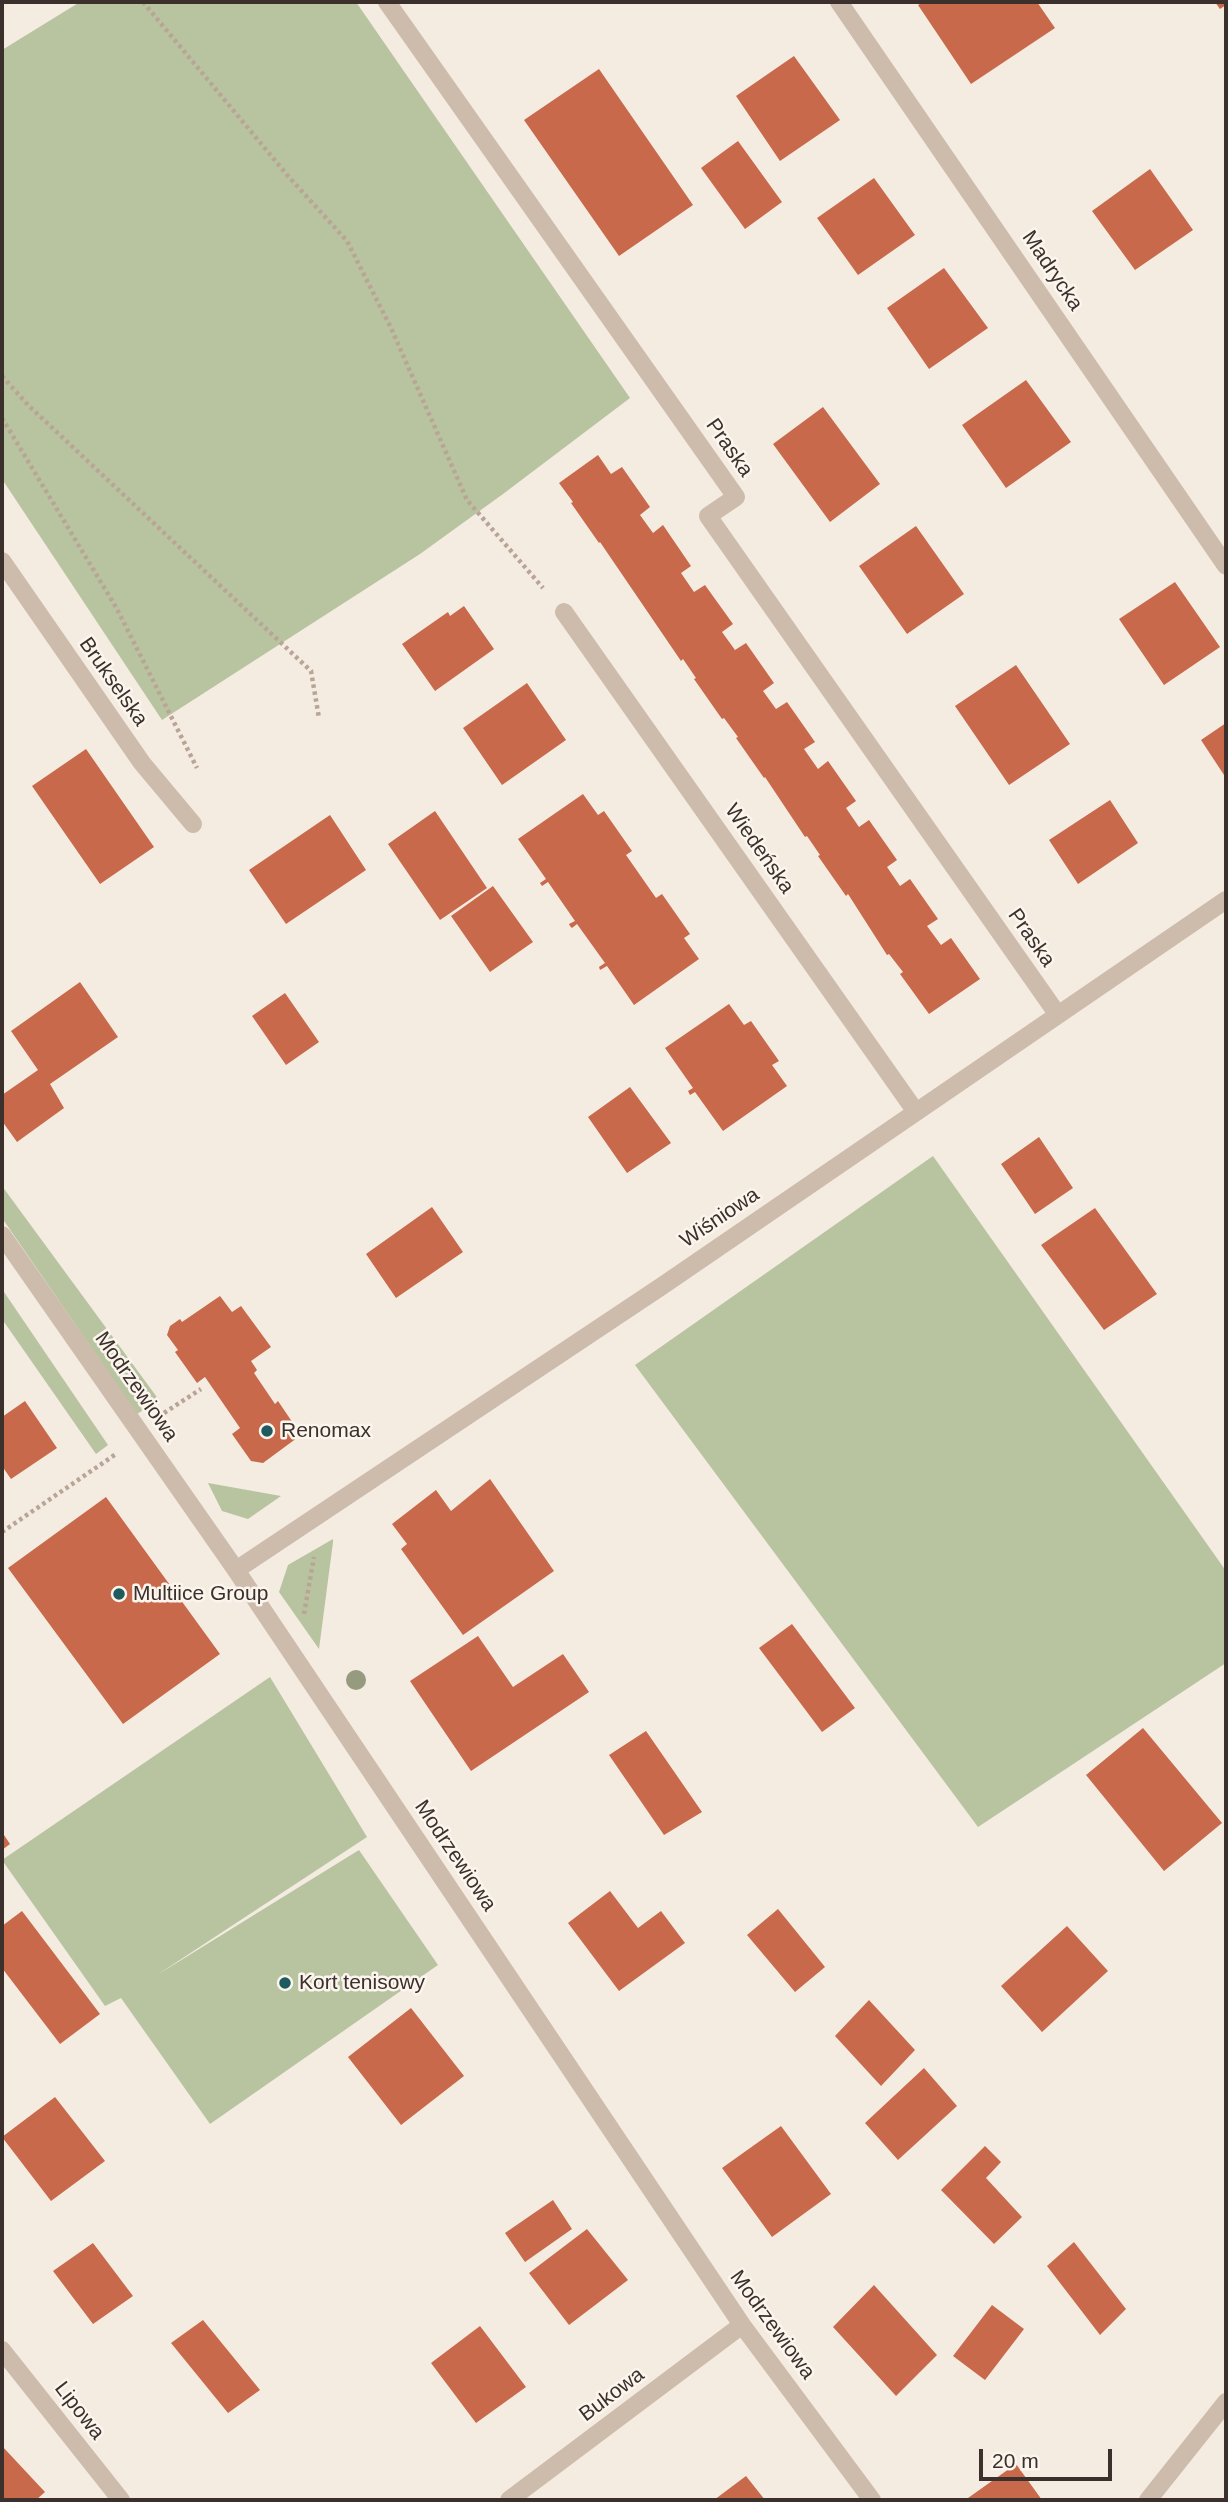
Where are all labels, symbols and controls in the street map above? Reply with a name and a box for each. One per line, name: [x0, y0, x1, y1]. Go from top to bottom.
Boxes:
street label: Madrycka: [1016, 226, 1088, 316]
street label: Praska: [700, 414, 758, 482]
street label: Brukselska: [73, 633, 153, 731]
street label: Wiedeńska: [719, 799, 799, 899]
street label: Praska: [1002, 904, 1060, 972]
street label: Wiśniowa: [676, 1182, 764, 1254]
street label: Modrzewiowa: [89, 1327, 183, 1447]
place label: Renomax: [281, 1418, 371, 1444]
marker: Renomax: [259, 1423, 275, 1439]
place label: Multiice Group: [133, 1581, 268, 1607]
marker: Multiice Group: [111, 1586, 127, 1602]
street label: Modrzewiowa: [409, 1796, 501, 1916]
place label: Kort tenisowy: [299, 1970, 425, 1996]
marker: Kort tenisowy: [277, 1975, 293, 1991]
street label: Modrzewiowa: [724, 2266, 820, 2384]
street label: Bukowa: [575, 2362, 649, 2428]
street label: Lipowa: [49, 2377, 109, 2445]
scale bar: [983, 2436, 1116, 2480]
text: 20 m: [992, 2449, 1039, 2472]

